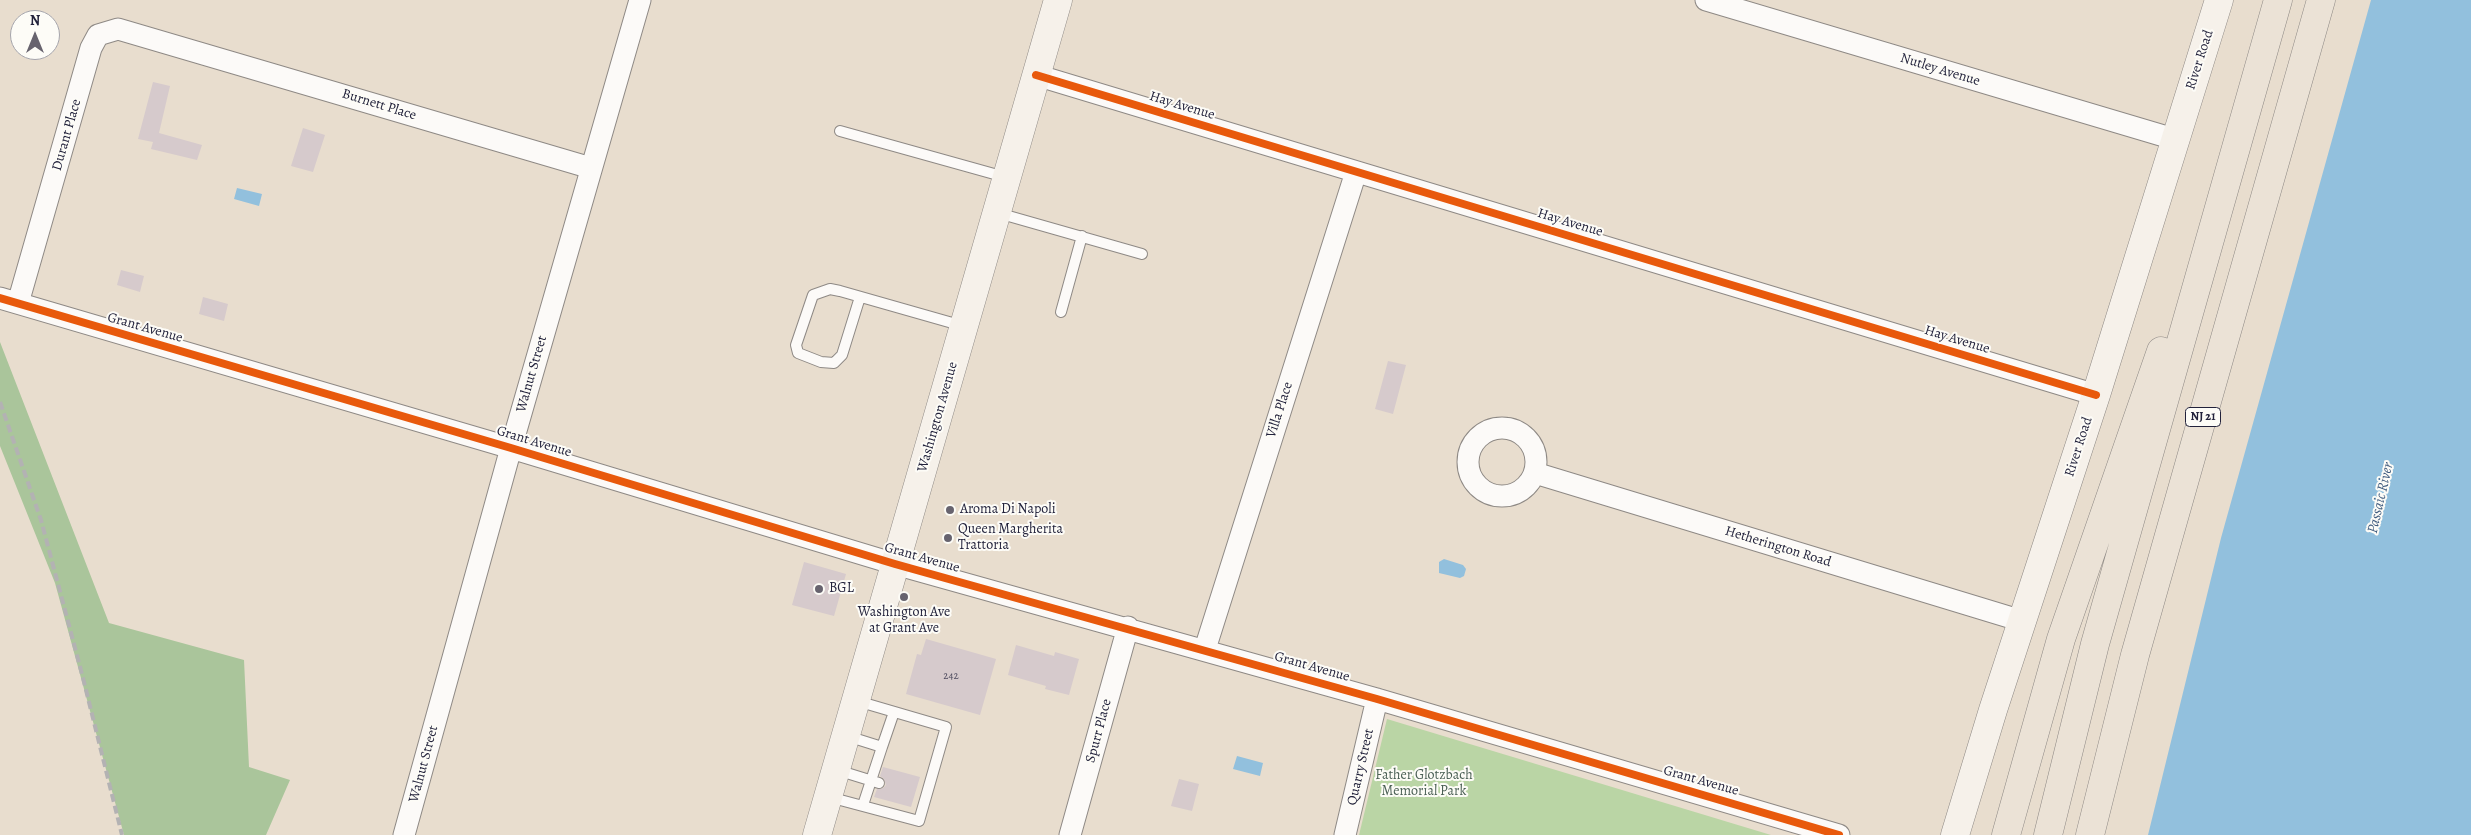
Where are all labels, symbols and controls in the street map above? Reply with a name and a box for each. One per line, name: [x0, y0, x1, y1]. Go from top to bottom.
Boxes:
north arrow: [10, 10, 60, 60]
text: N: [30, 11, 40, 30]
street label: River Road: [2182, 28, 2218, 92]
street label: Nutley Avenue: [1898, 50, 1982, 90]
street label: Burnett Place: [340, 86, 418, 124]
street label: Hay Avenue: [1147, 88, 1217, 124]
street label: Durant Place: [49, 97, 85, 173]
street label: Hay Avenue: [1535, 205, 1605, 241]
street label: Grant Avenue: [105, 309, 185, 347]
street label: Hay Avenue: [1922, 322, 1992, 358]
street label: Walnut Street: [513, 334, 551, 414]
street label: Washington Avenue: [914, 360, 962, 474]
street label: Villa Place: [1263, 380, 1297, 440]
road number: NJ 21: [2186, 408, 2220, 427]
street label: River Road: [2061, 415, 2097, 479]
street label: Grant Avenue: [494, 423, 574, 461]
water label: Passaic River: [2364, 461, 2398, 535]
place label: Aroma Di Napoli: [960, 502, 1056, 518]
marker: Aroma Di Napoli: [944, 504, 956, 516]
place label: Queen Margherita Trattoria: [958, 522, 1063, 554]
street label: Hetherington Road: [1723, 523, 1833, 571]
marker: Queen Margherita Trattoria: [942, 532, 954, 544]
street label: Grant Avenue: [882, 539, 962, 577]
place label: BGL: [829, 581, 854, 597]
marker: BGL: [813, 583, 825, 595]
marker: Washington Ave at Grant Ave: [898, 591, 910, 603]
place label: Washington Ave at Grant Ave: [858, 605, 950, 638]
street label: Grant Avenue: [1272, 648, 1352, 686]
house number: 242: [943, 669, 959, 683]
street label: Spurr Place: [1082, 697, 1116, 765]
street label: Walnut Street: [406, 724, 442, 804]
street label: Quarry Street: [1344, 727, 1378, 807]
street label: Grant Avenue: [1661, 762, 1741, 800]
park label: Father Glotzbach Memorial Park: [1375, 768, 1473, 800]

